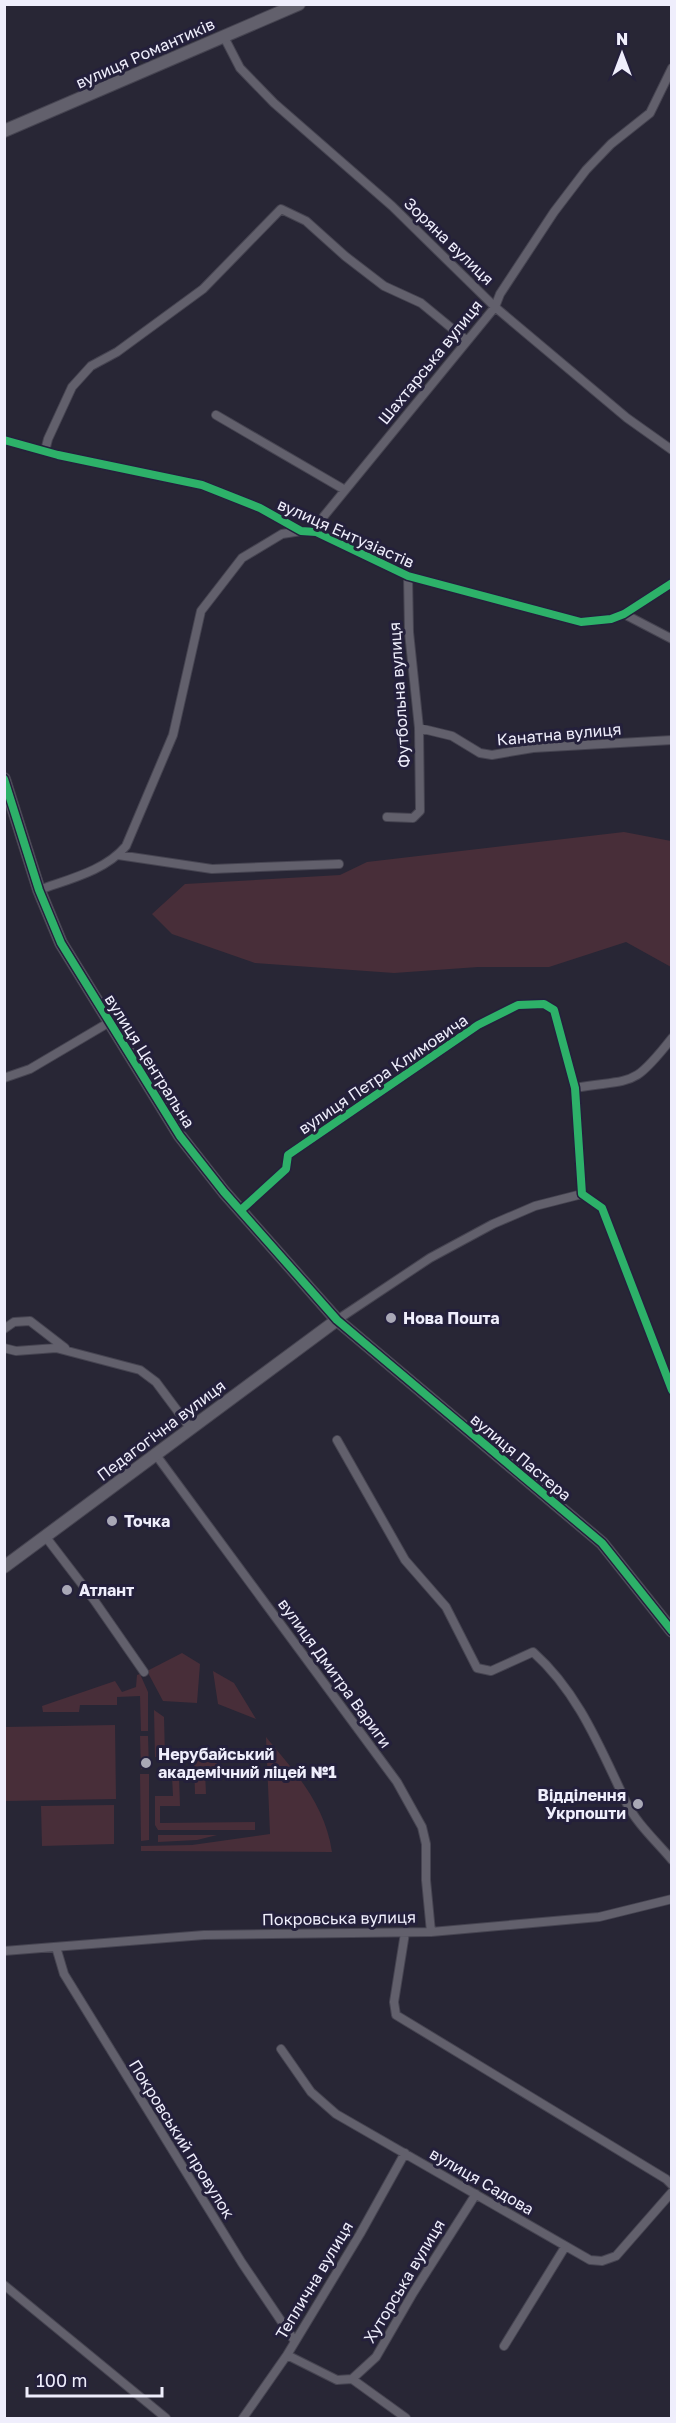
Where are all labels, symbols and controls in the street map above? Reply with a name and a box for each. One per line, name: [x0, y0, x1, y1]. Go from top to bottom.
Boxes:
street label: вулиця Романтиків: [72, 13, 218, 93]
north arrow: [592, 24, 652, 84]
text: N: [616, 29, 628, 49]
street label: Зоряна вулиця: [400, 193, 498, 289]
street label: Шахтарська вулиця: [374, 296, 486, 428]
street label: вулиця Ентузіастів: [275, 494, 417, 572]
street label: Футбольна вулиця: [384, 621, 414, 769]
street label: Канатна вулиця: [496, 719, 622, 749]
street label: вулиця Центральна: [101, 990, 199, 1132]
street label: вулиця Петра Климовича: [294, 1010, 472, 1138]
place label: Нова Пошта: [403, 1308, 500, 1328]
marker: Нова Пошта: [384, 1311, 398, 1325]
street label: Педагогічна вулиця: [93, 1375, 229, 1485]
street label: вулиця Пастера: [467, 1409, 575, 1505]
place label: Точка: [124, 1511, 170, 1531]
marker: Точка: [105, 1514, 119, 1528]
place label: Атлант: [79, 1580, 134, 1600]
marker: Атлант: [60, 1583, 74, 1597]
street label: вулиця Дмитра Вариги: [274, 1594, 396, 1752]
place label: Нерубайський академічний ліцей №1: [158, 1744, 337, 1782]
marker: Нерубайський академічний ліцей №1: [139, 1756, 153, 1770]
place label: Відділення Укрпошти: [538, 1785, 626, 1823]
marker: Відділення Укрпошти: [631, 1797, 645, 1811]
street label: Покровська вулиця: [262, 1907, 416, 1929]
street label: Покровський провулок: [125, 2056, 239, 2222]
street label: вулиця Садова: [426, 2143, 538, 2219]
street label: Хуторська вулиця: [359, 2215, 449, 2347]
street label: Теплична вулиця: [271, 2217, 357, 2343]
scale bar: [27, 2360, 162, 2398]
text: 100 m: [36, 2369, 87, 2391]

